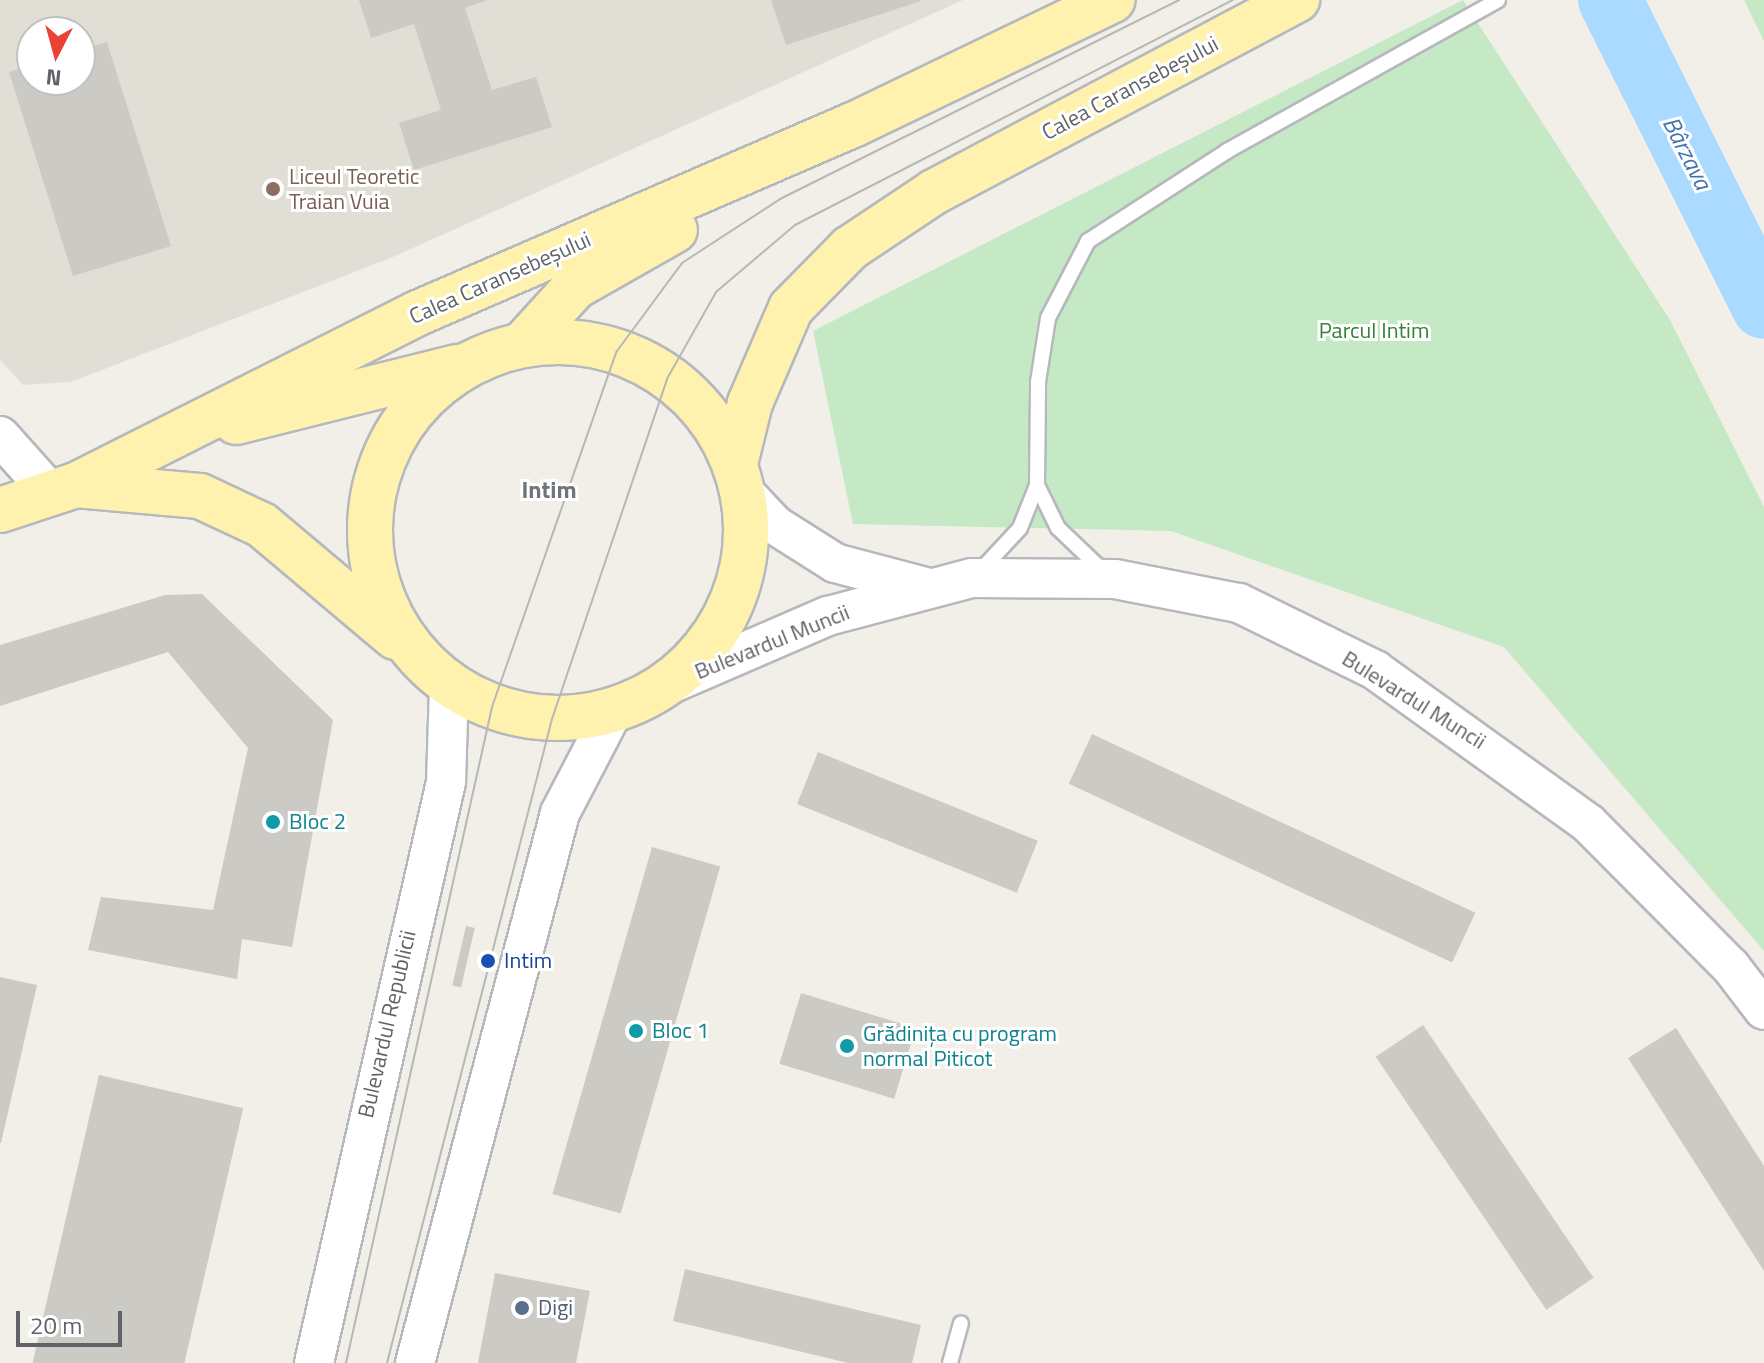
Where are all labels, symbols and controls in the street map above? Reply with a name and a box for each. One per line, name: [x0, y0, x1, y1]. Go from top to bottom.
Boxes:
north arrow: [16, 16, 96, 96]
street label: Calea Caransebeșului: [1037, 30, 1223, 146]
text: N: [44, 60, 63, 96]
water label: Bârzava: [1656, 112, 1718, 194]
place label: Liceul Teoretic Traian Vuia: [289, 163, 419, 214]
marker: Liceul Teoretic Traian Vuia: [264, 180, 282, 198]
street label: Calea Caransebeșului: [405, 226, 595, 330]
park label: Parcul Intim: [1319, 318, 1429, 344]
district label: Intim: [521, 476, 577, 504]
street label: Bulevardul Muncii: [691, 599, 853, 685]
street label: Bulevardul Muncii: [1337, 645, 1491, 755]
place label: Bloc 2: [289, 809, 346, 835]
marker: Bloc 2: [264, 813, 282, 831]
street label: Bulevardul Republicii: [353, 928, 421, 1120]
place label: Intim: [504, 948, 552, 974]
marker: Intim: [479, 952, 497, 970]
place label: Bloc 1: [652, 1018, 709, 1044]
place label: Grădinița cu program normal Piticot: [863, 1020, 1057, 1072]
marker: Bloc 1: [627, 1022, 645, 1040]
marker: Grădinița cu program normal Piticot: [838, 1037, 856, 1055]
scale bar: [20, 1295, 126, 1345]
place label: Digi: [538, 1295, 573, 1321]
marker: Digi: [513, 1299, 531, 1317]
text: 20 m: [30, 1307, 82, 1343]

